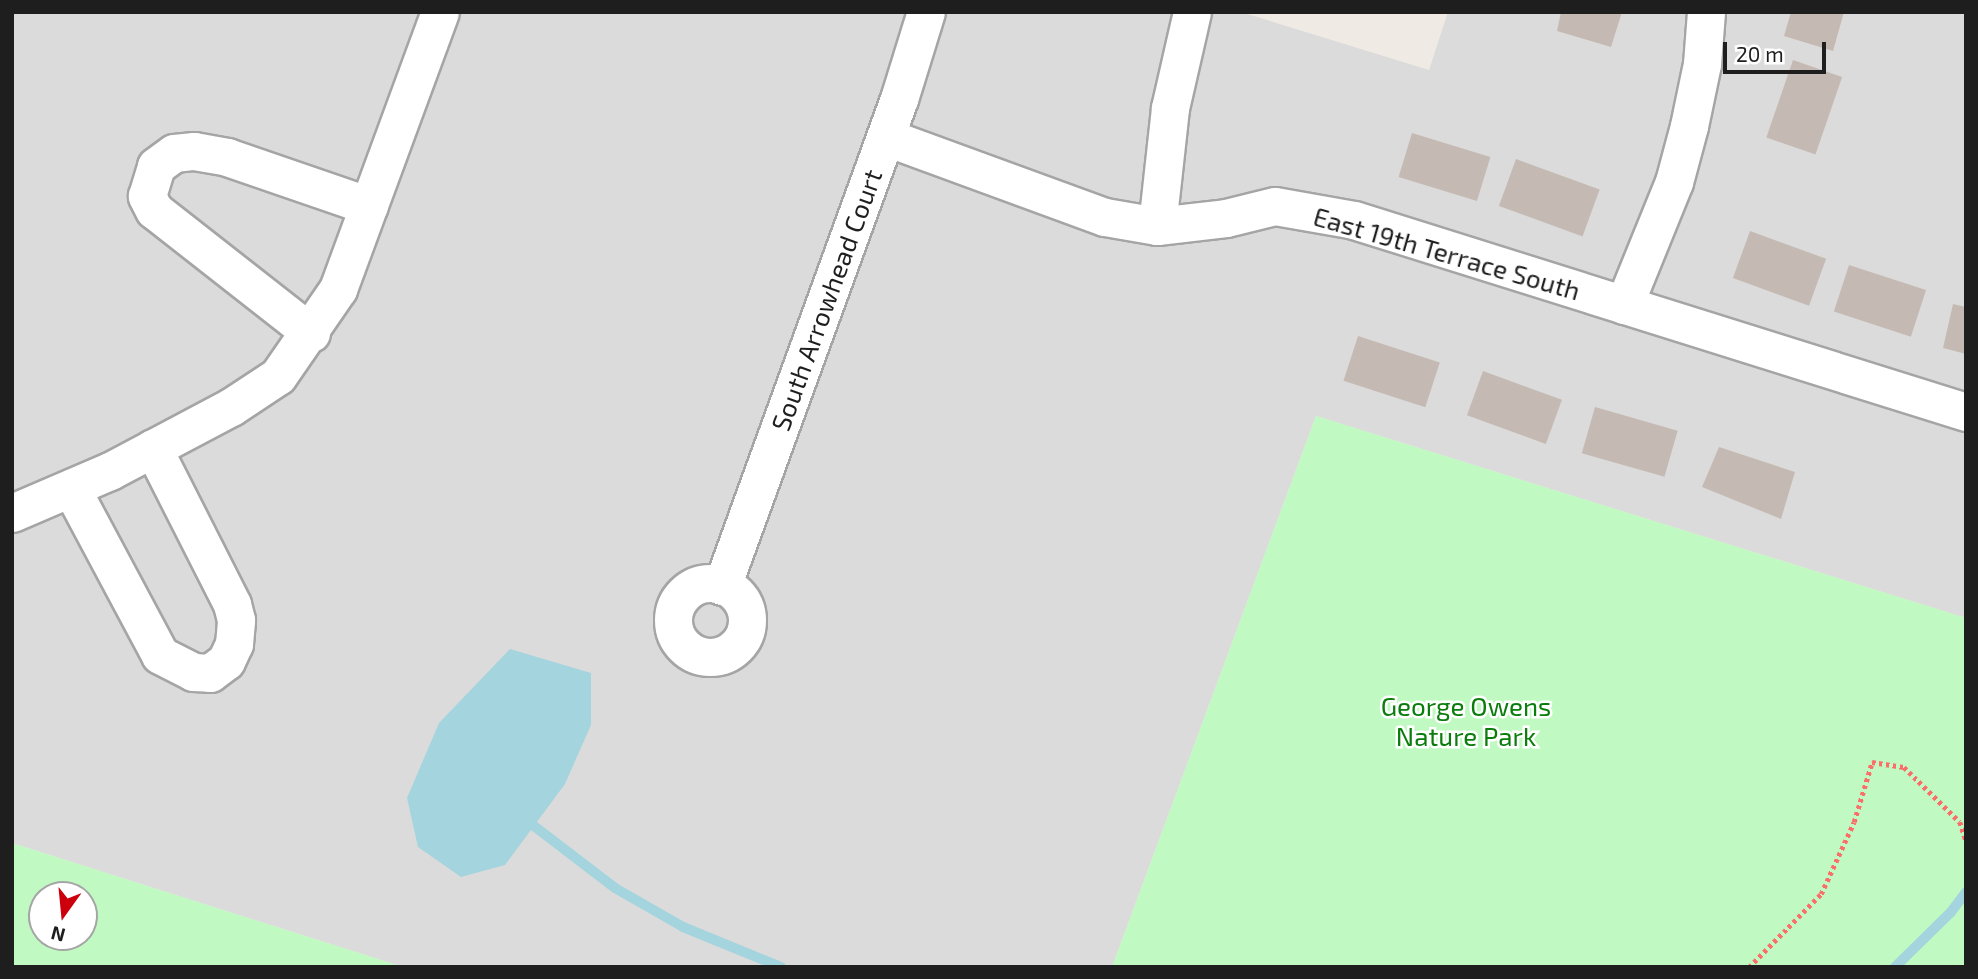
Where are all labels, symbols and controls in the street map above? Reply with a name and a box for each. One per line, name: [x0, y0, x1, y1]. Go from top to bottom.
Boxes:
scale bar: [1726, 28, 1829, 72]
text: 20 m: [1736, 41, 1784, 66]
street label: South Arrowhead Court: [764, 165, 888, 435]
street label: East 19th Terrace South: [1310, 200, 1584, 306]
park label: George Owens Nature Park: [1381, 690, 1551, 752]
north arrow: [28, 881, 98, 951]
text: N: [48, 922, 68, 948]

